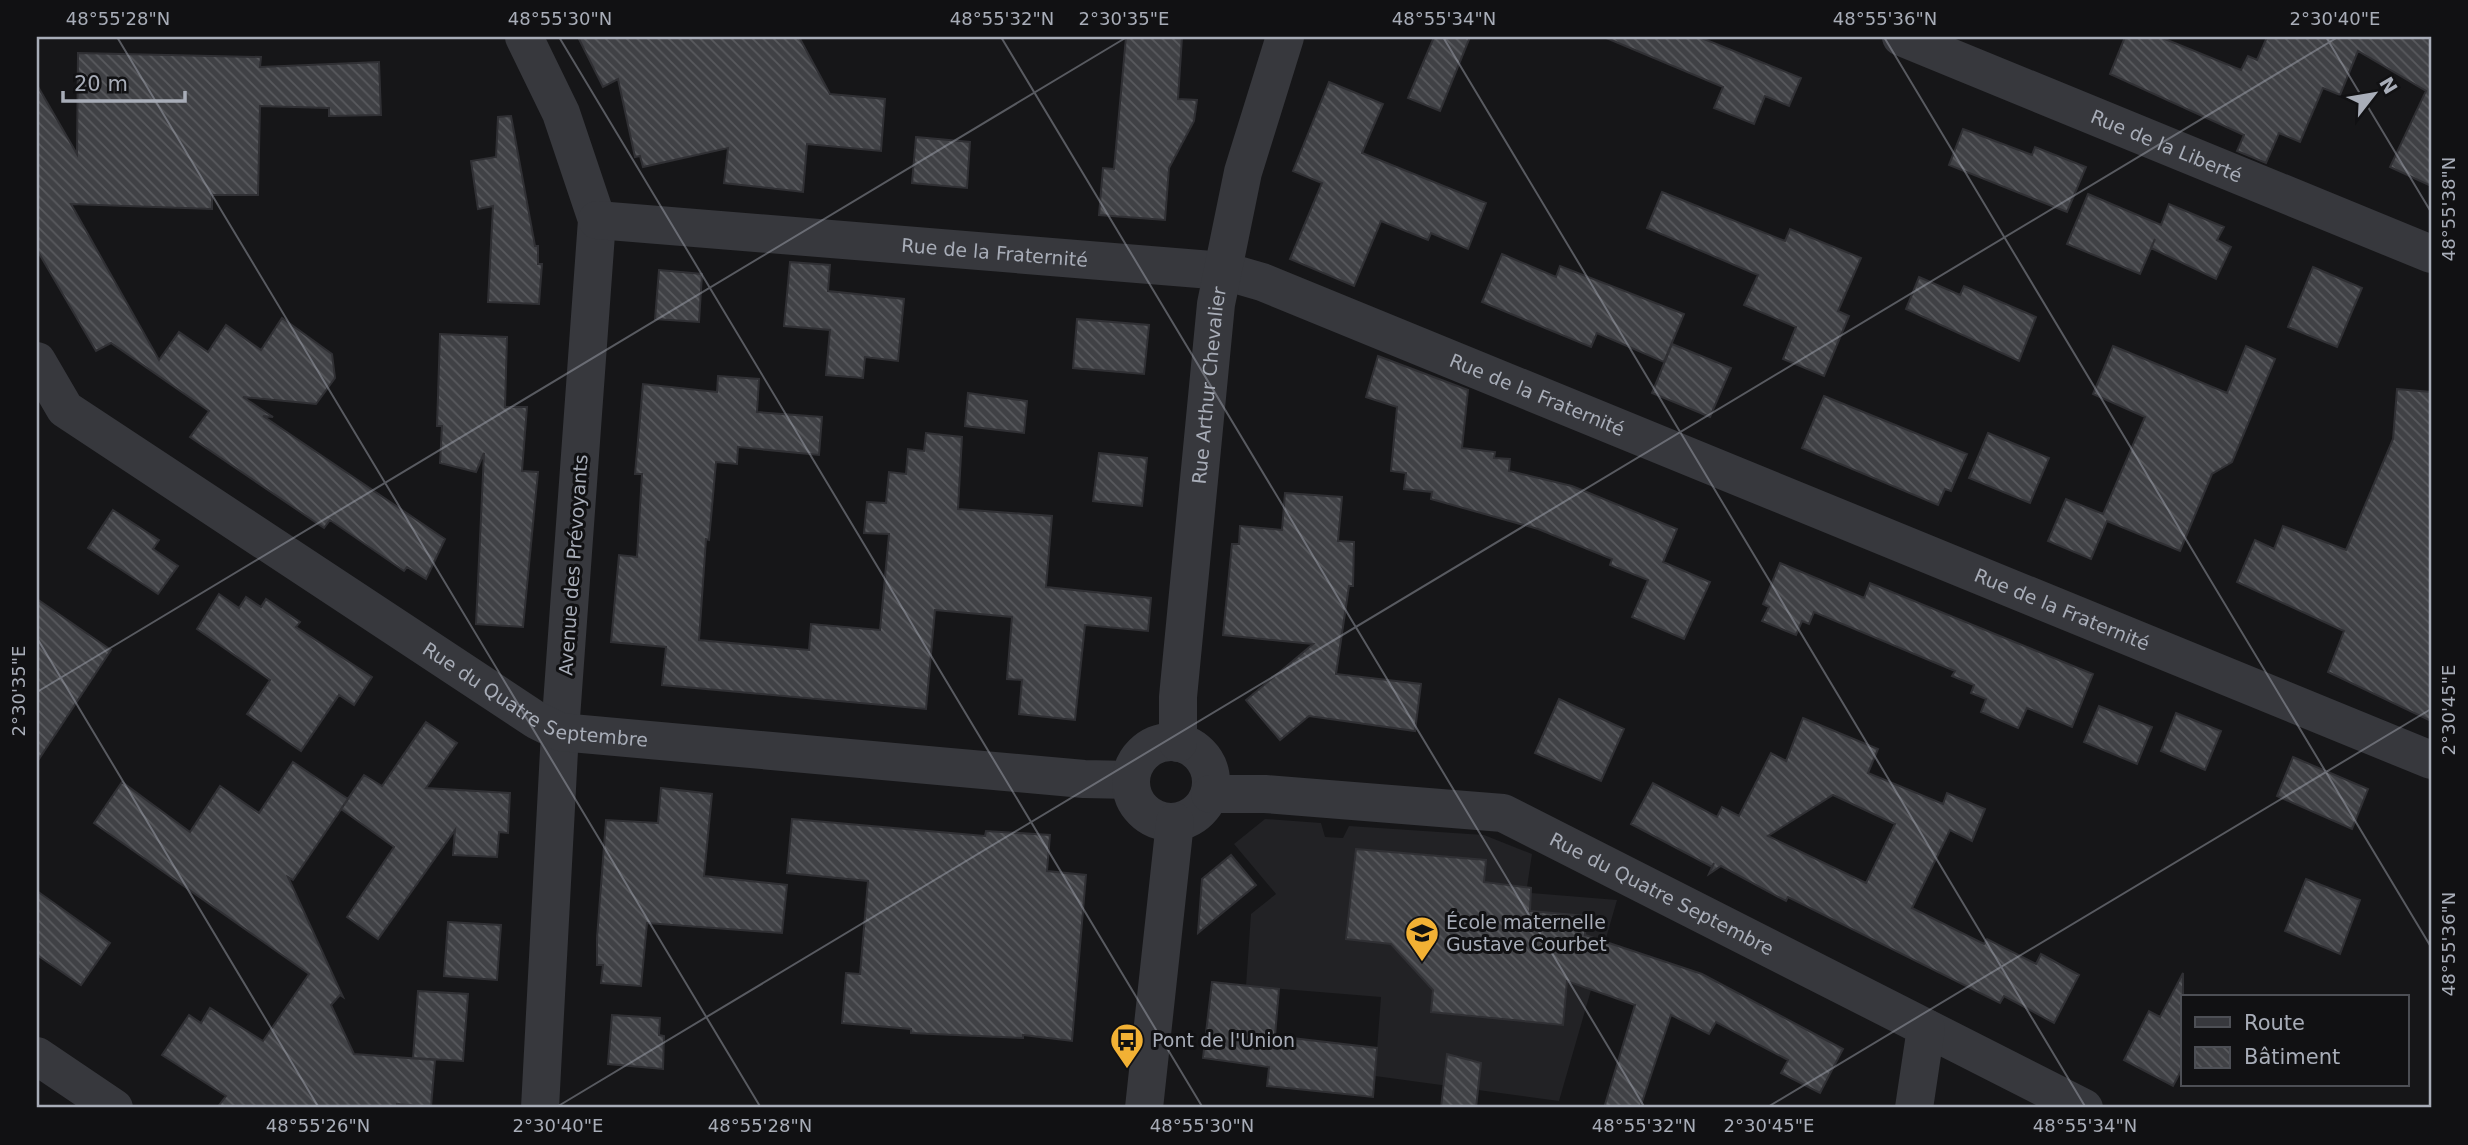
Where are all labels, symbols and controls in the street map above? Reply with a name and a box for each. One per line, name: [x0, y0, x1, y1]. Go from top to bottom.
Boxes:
text: 48°55'28"N: [66, 8, 170, 29]
text: 48°55'30"N: [508, 8, 612, 29]
text: 48°55'32"N: [950, 8, 1054, 29]
text: 2°30'35"E: [1079, 8, 1169, 29]
text: 48°55'34"N: [1392, 8, 1496, 29]
text: 48°55'36"N: [1833, 8, 1937, 29]
text: 2°30'40"E: [2290, 8, 2380, 29]
scale bar: [63, 60, 186, 104]
north arrow: [2338, 60, 2408, 130]
text: 20 m: [74, 72, 128, 96]
text: N: [2375, 73, 2402, 98]
street label: Rue de la Liberté: [2088, 105, 2246, 187]
text: 48°55'38"N: [2438, 157, 2459, 261]
street label: Rue de la Fraternité: [901, 234, 1089, 271]
street label: Rue Arthur Chevalier: [1188, 285, 1230, 485]
street label: Rue de la Fraternité: [1446, 349, 1628, 440]
street label: Avenue des Prévoyants: [554, 454, 592, 676]
street label: Rue de la Fraternité: [1971, 564, 2153, 655]
street label: Rue du Quatre Septembre: [419, 637, 649, 751]
text: 2°30'35"E: [8, 646, 29, 736]
text: 2°30'45"E: [2438, 665, 2459, 755]
street label: Rue du Quatre Septembre: [1546, 828, 1778, 960]
text: 48°55'36"N: [2438, 892, 2459, 996]
place label: École maternelle Gustave Courbet: [1446, 911, 1607, 955]
school or university icon: École maternelle Gustave Courbet: [1403, 914, 1441, 963]
legend: [2181, 995, 2408, 1086]
text: Route: [2244, 1011, 2305, 1035]
bus stop icon: Pont de l'Union: [1108, 1021, 1146, 1070]
place label: Pont de l'Union: [1152, 1029, 1295, 1051]
text: Bâtiment: [2244, 1045, 2340, 1069]
text: 48°55'26"N: [266, 1115, 370, 1136]
text: 2°30'40"E: [513, 1115, 603, 1136]
text: 48°55'28"N: [708, 1115, 812, 1136]
text: 48°55'30"N: [1150, 1115, 1254, 1136]
text: 48°55'32"N: [1592, 1115, 1696, 1136]
text: 2°30'45"E: [1724, 1115, 1814, 1136]
text: 48°55'34"N: [2033, 1115, 2137, 1136]

